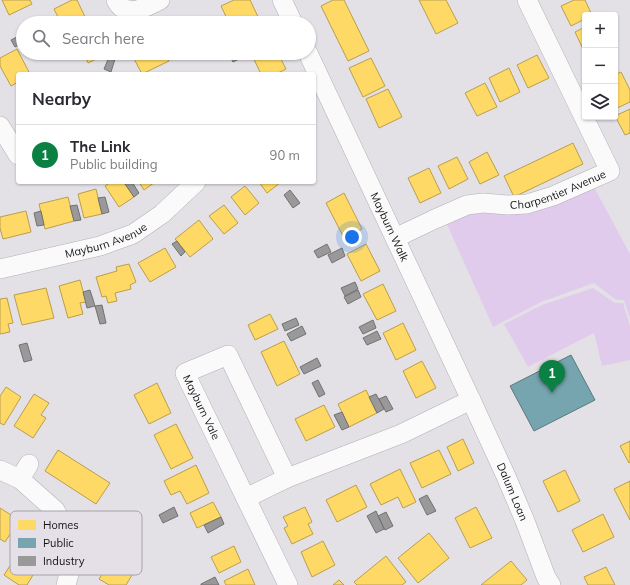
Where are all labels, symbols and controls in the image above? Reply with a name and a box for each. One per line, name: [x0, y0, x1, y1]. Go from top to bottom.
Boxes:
map controls: [582, 12, 618, 120]
button: +: [582, 12, 618, 48]
search box: [16, 16, 316, 60]
icon: search: [30, 27, 52, 49]
text: Search here: [62, 29, 144, 48]
button: −: [582, 48, 618, 84]
button: layers: [582, 84, 618, 120]
text: Nearby: [32, 88, 91, 109]
text: The Link: [70, 137, 130, 156]
text: 1: [41, 147, 49, 163]
text: 90 m: [270, 147, 300, 163]
text: Public building: [70, 156, 158, 172]
street label: Charpentier Avenue: [510, 167, 608, 212]
street label: Mayburn Walk: [367, 190, 412, 264]
street label: Mayburn Avenue: [63, 219, 150, 261]
your location: [342, 227, 362, 247]
pin: 1: [539, 360, 565, 393]
street label: Mayburn Vale: [180, 372, 223, 442]
street label: Dalum Loan: [494, 460, 531, 523]
legend: [10, 511, 142, 575]
text: Homes: [43, 518, 79, 532]
text: Public: [43, 536, 74, 550]
text: Industry: [43, 554, 85, 568]

